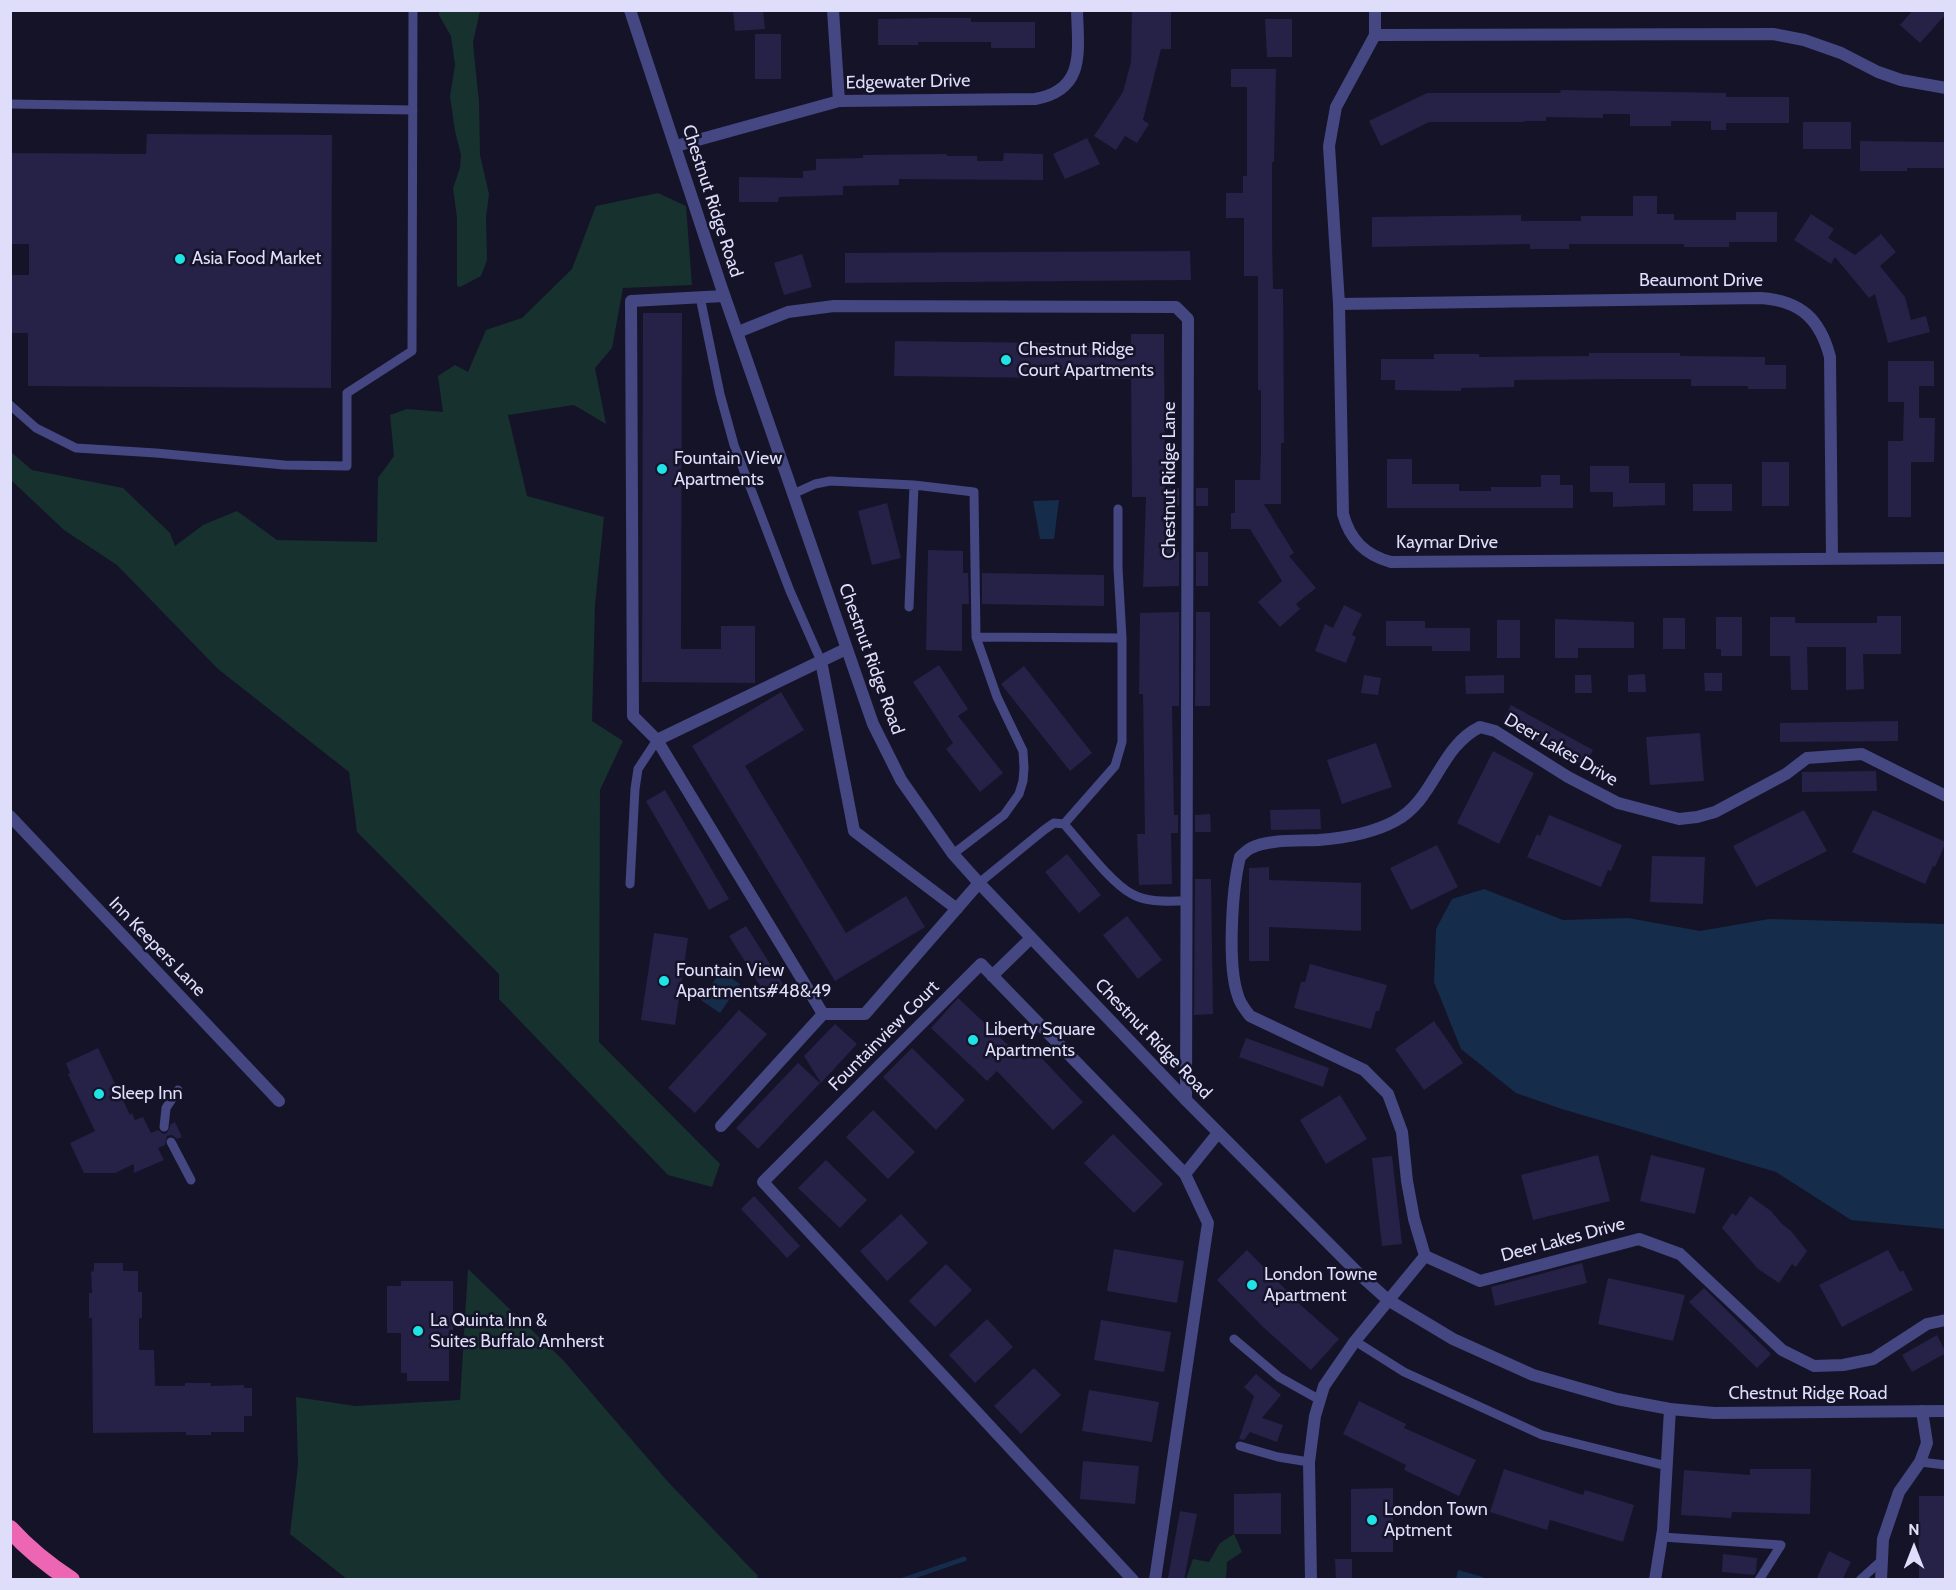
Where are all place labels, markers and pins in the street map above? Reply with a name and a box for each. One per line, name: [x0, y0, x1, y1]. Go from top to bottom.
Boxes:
place label: Asia Food Market: [192, 248, 321, 270]
marker: Asia Food Market: [173, 252, 187, 266]
place label: Chestnut Ridge Court Apartments: [1018, 339, 1154, 382]
marker: Chestnut Ridge Court Apartments: [999, 353, 1013, 367]
place label: Fountain View Apartments: [674, 448, 782, 490]
marker: Fountain View Apartments: [655, 462, 669, 476]
place label: Fountain View Apartments#48&49: [676, 960, 832, 1002]
marker: Fountain View Apartments#48&49: [657, 974, 671, 988]
place label: Liberty Square Apartments: [985, 1019, 1095, 1062]
marker: Liberty Square Apartments: [966, 1033, 980, 1047]
place label: Sleep Inn: [111, 1083, 183, 1105]
marker: Sleep Inn: [92, 1087, 106, 1101]
place label: London Towne Apartment: [1264, 1264, 1377, 1306]
marker: London Towne Apartment: [1245, 1278, 1259, 1292]
place label: La Quinta Inn & Suites Buffalo Amherst: [430, 1310, 604, 1352]
marker: La Quinta Inn & Suites Buffalo Amherst: [411, 1324, 425, 1338]
place label: London Town Aptment: [1384, 1499, 1488, 1541]
marker: London Town Aptment: [1365, 1513, 1379, 1527]

